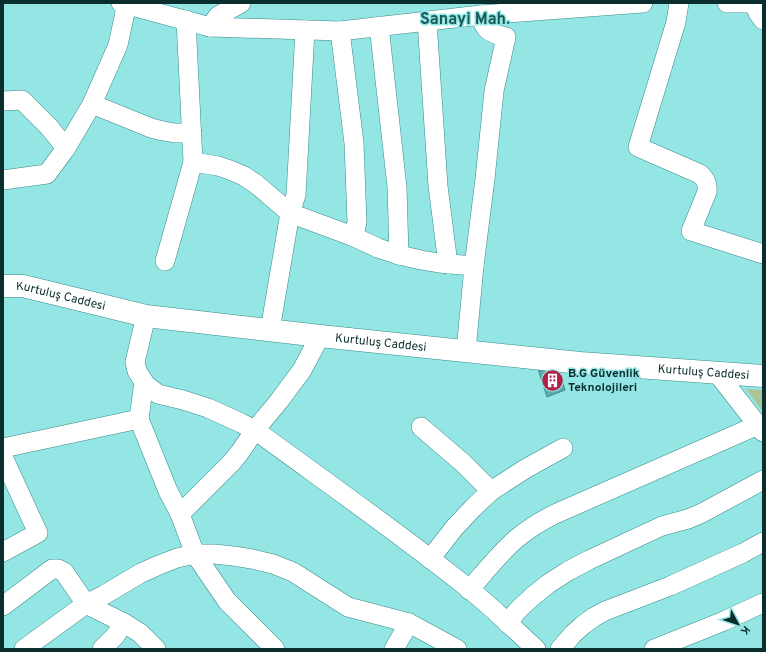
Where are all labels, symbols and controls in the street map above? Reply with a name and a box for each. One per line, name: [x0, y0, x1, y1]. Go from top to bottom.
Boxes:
district label: Sanayi Mah.: [420, 10, 510, 30]
street label: Kurtuluş Caddesi: [16, 279, 107, 315]
street label: Kurtuluş Caddesi: [334, 331, 427, 356]
street label: Kurtuluş Caddesi: [657, 362, 750, 384]
place label: B.G Güvenlik Teknolojileri: [568, 366, 640, 396]
building icon: B.G Güvenlik Teknolojileri: [539, 367, 565, 393]
north arrow: [718, 604, 758, 644]
text: K: [737, 622, 753, 637]

